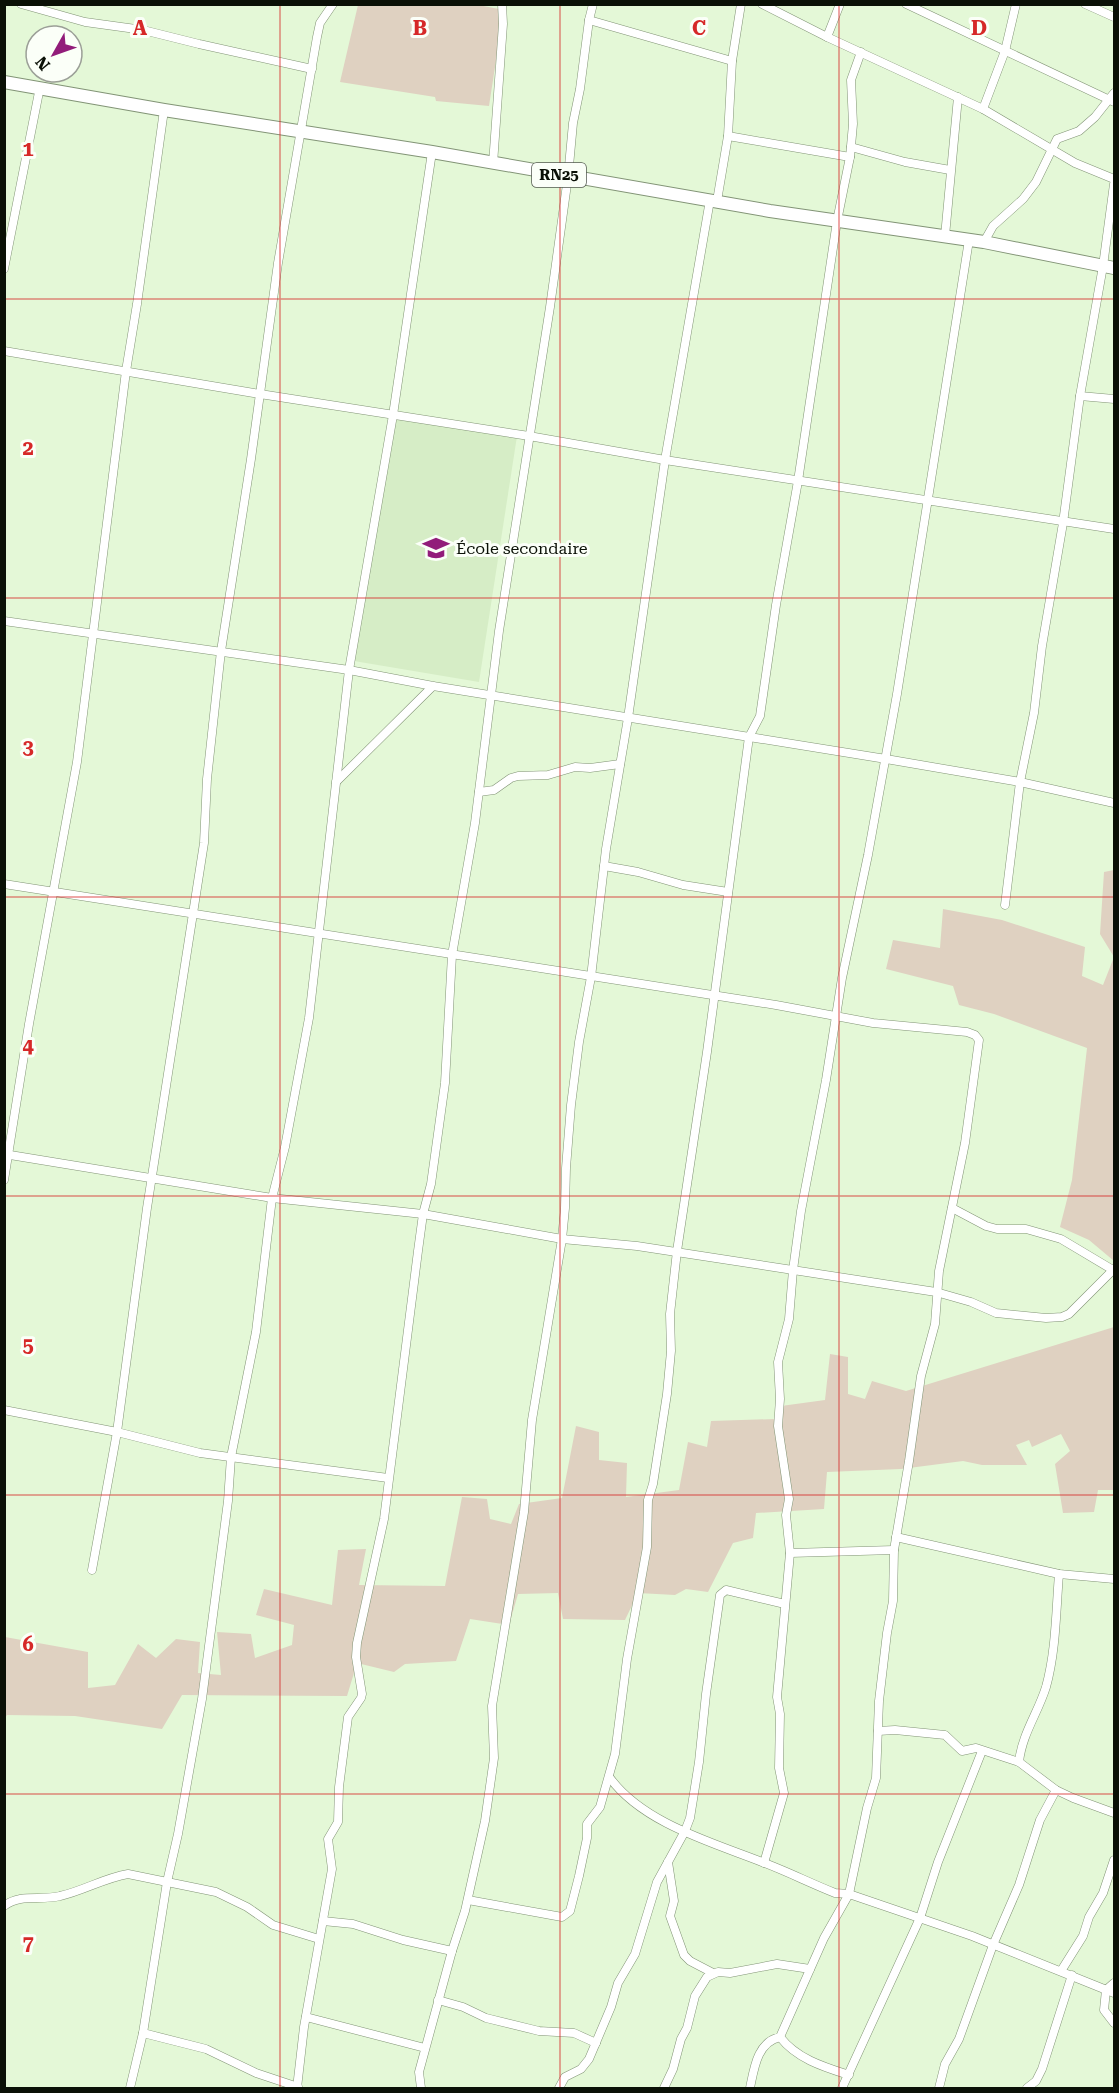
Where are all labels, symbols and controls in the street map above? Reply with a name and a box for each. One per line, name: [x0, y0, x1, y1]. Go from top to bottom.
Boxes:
text: A: [133, 16, 148, 40]
text: B: [413, 16, 427, 40]
text: C: [692, 16, 706, 40]
text: D: [971, 16, 987, 40]
north arrow: [24, 24, 84, 84]
text: N: [32, 52, 54, 74]
text: 1: [22, 137, 34, 161]
road number: RN25: [532, 163, 586, 187]
text: 2: [22, 436, 34, 460]
school or university icon: École secondaire: [421, 533, 451, 563]
place label: École secondaire: [456, 539, 588, 558]
text: 3: [22, 735, 34, 759]
text: 4: [22, 1034, 34, 1058]
text: 5: [22, 1333, 34, 1357]
text: 6: [22, 1632, 34, 1656]
text: 7: [22, 1931, 34, 1955]

